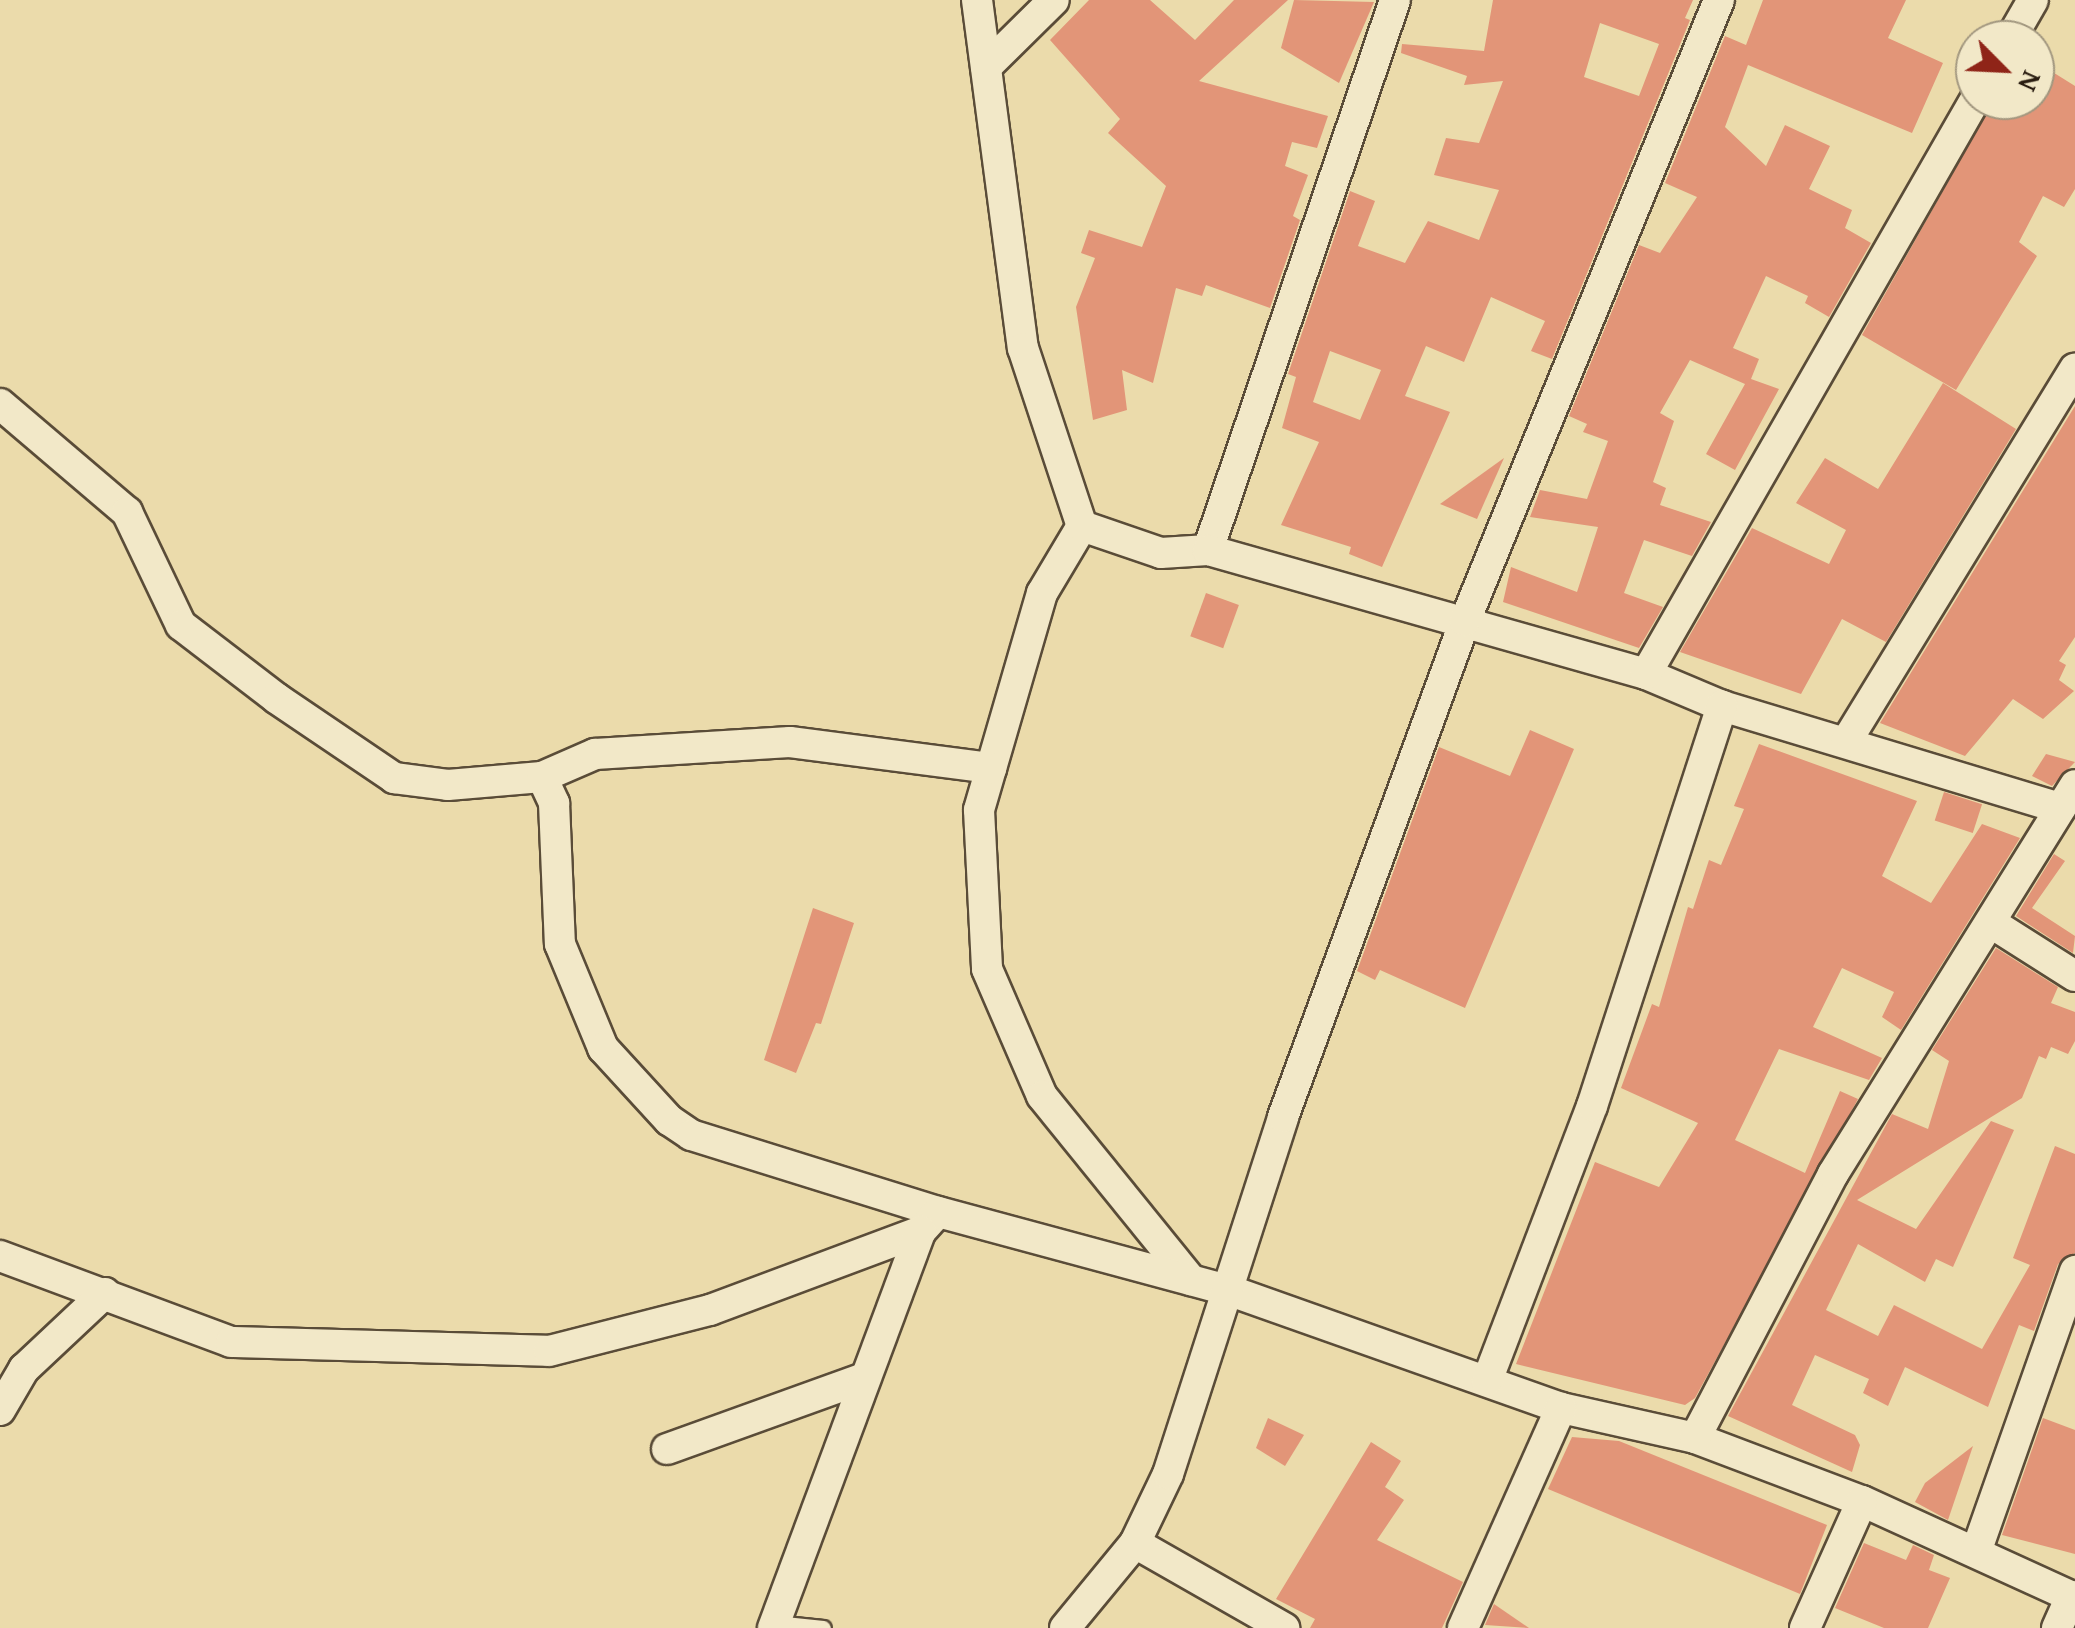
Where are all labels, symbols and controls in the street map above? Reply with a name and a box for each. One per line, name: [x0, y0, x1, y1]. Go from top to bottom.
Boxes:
north arrow: [1955, 20, 2055, 120]
text: N: [2009, 65, 2054, 98]

